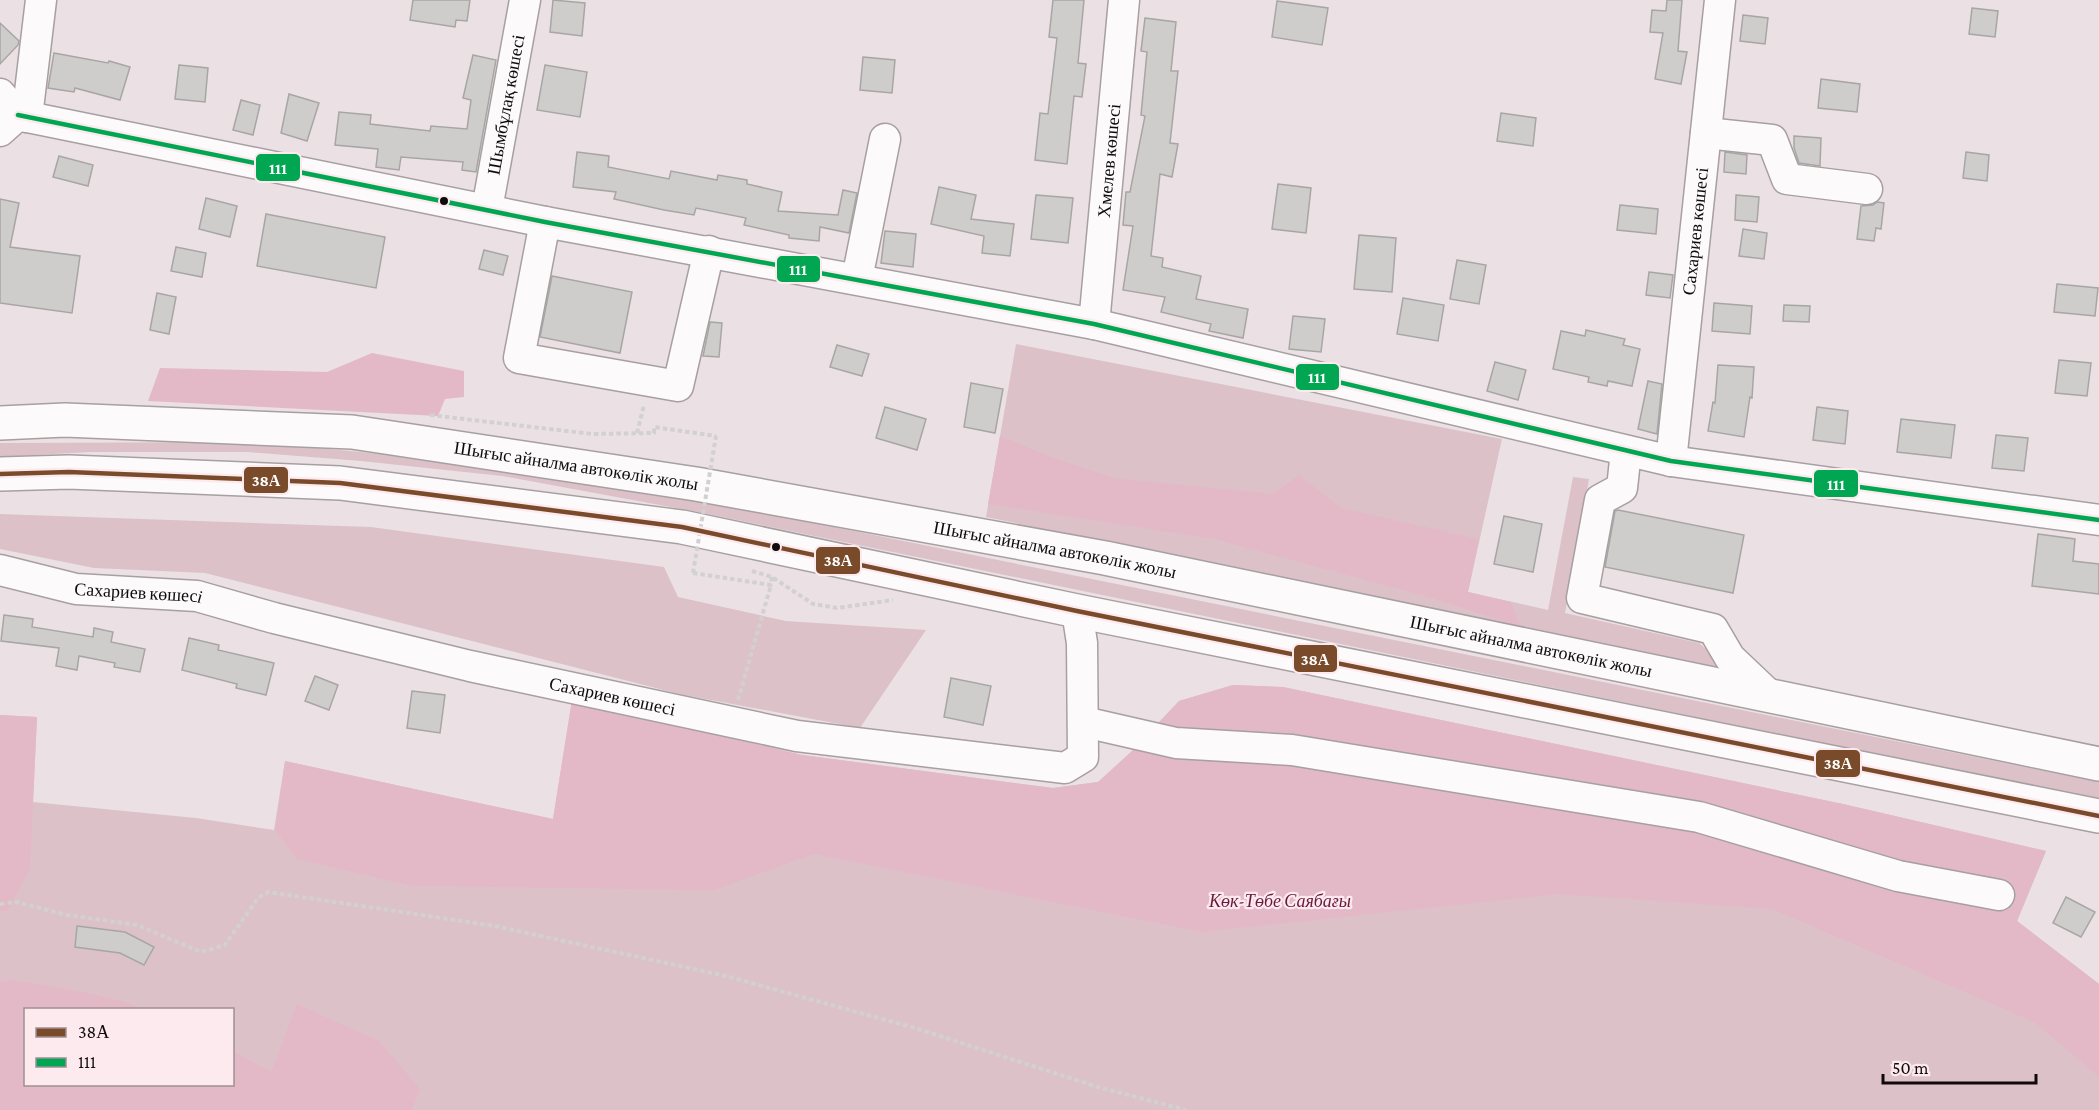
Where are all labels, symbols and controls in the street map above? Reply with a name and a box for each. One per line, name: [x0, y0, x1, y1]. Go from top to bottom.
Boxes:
street label: Шымбұлақ көшесі: [483, 33, 529, 176]
street label: Хмелев көшесі: [1094, 103, 1124, 219]
line badge: 111: [255, 153, 301, 182]
text: 111: [269, 160, 287, 177]
street label: Сахариев көшесі: [1679, 166, 1712, 296]
unlabelled marker: [438, 195, 450, 207]
line badge: 111: [776, 255, 821, 283]
text: 111: [789, 261, 807, 278]
line badge: 111: [1295, 363, 1340, 391]
text: 111: [1308, 369, 1326, 386]
street label: Шығыс айналма автокөлік жолы: [453, 438, 700, 494]
line badge: 38А: [243, 466, 289, 494]
line badge: 111: [1813, 469, 1859, 498]
text: 38А: [252, 472, 281, 489]
text: 111: [1827, 476, 1845, 493]
street label: Шығыс айналма автокөлік жолы: [932, 517, 1178, 582]
unlabelled marker: [770, 541, 782, 553]
line badge: 38А: [815, 546, 861, 575]
text: 38А: [824, 552, 853, 569]
street label: Сахариев көшесі: [74, 579, 205, 607]
street label: Шығыс айналма автокөлік жолы: [1408, 611, 1654, 681]
line badge: 38А: [1293, 644, 1338, 673]
text: 38А: [1301, 651, 1330, 668]
street label: Сахариев көшесі: [548, 673, 677, 720]
line badge: 38А: [1815, 749, 1861, 778]
text: 38А: [1824, 755, 1853, 772]
park label: Көк-Төбе Саябағы: [1208, 891, 1351, 911]
legend: [24, 1008, 234, 1086]
text: 38А: [78, 1022, 109, 1042]
scale bar: [1883, 1047, 2036, 1085]
text: 111: [78, 1052, 96, 1072]
text: 50 m: [1892, 1058, 1929, 1078]

